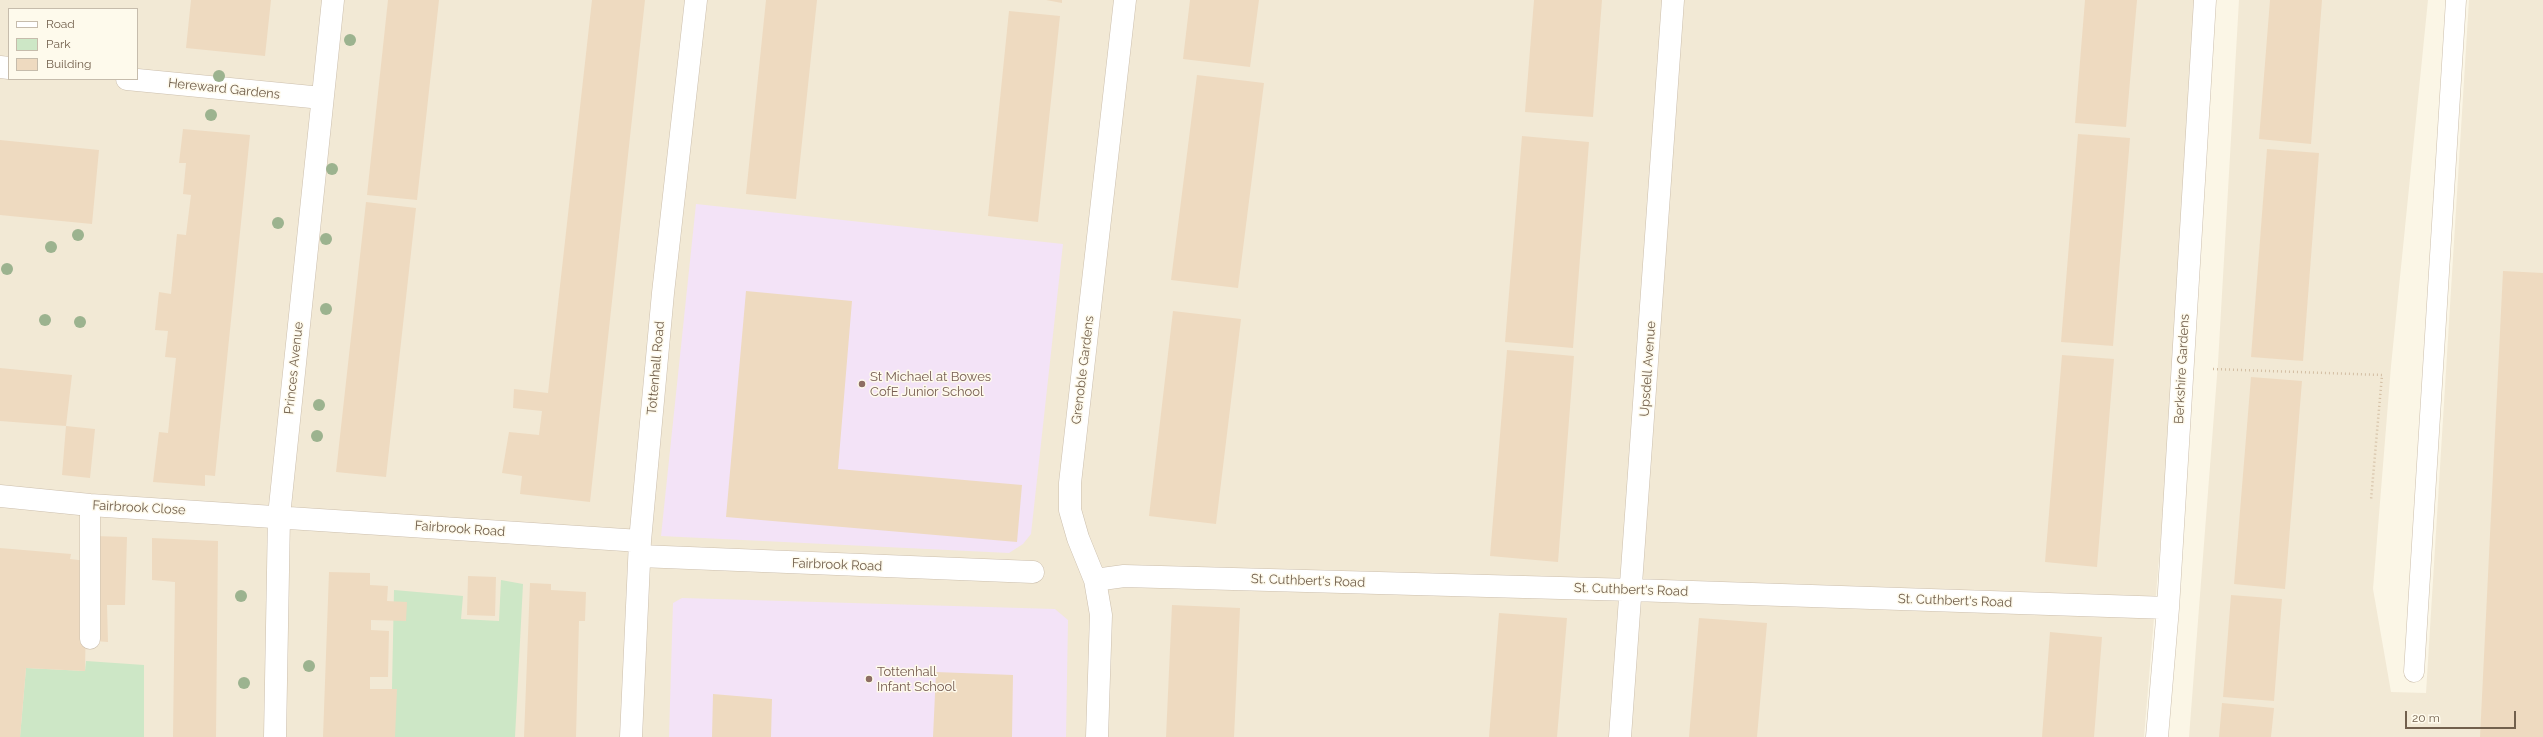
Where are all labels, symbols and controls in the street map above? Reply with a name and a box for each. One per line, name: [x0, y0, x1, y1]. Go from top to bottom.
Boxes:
legend: [8, 8, 138, 80]
text: Road: [46, 17, 75, 31]
text: Park: [46, 37, 71, 51]
text: Building: [46, 57, 92, 71]
street label: Hereward Gardens: [167, 75, 281, 103]
street label: Berkshire Gardens: [2171, 314, 2193, 424]
street label: Grenoble Gardens: [1069, 315, 1097, 425]
street label: Tottenhall Road: [644, 320, 668, 416]
street label: Princes Avenue: [281, 321, 307, 415]
street label: Upsdell Avenue: [1637, 321, 1659, 417]
place label: St Michael at Bowes CofE Junior School: [870, 369, 991, 400]
marker: St Michael at Bowes CofE Junior School: [857, 379, 867, 389]
street label: Fairbrook Close: [92, 498, 186, 518]
street label: Fairbrook Road: [414, 518, 506, 540]
street label: Fairbrook Road: [791, 556, 883, 574]
street label: St. Cuthbert's Road: [1251, 571, 1365, 591]
street label: St. Cuthbert's Road: [1574, 580, 1688, 600]
street label: St. Cuthbert's Road: [1898, 591, 2012, 611]
place label: Tottenhall Infant School: [877, 664, 956, 695]
marker: Tottenhall Infant School: [864, 674, 874, 684]
scale bar: [2407, 703, 2518, 729]
text: 20 m: [2412, 711, 2440, 725]

